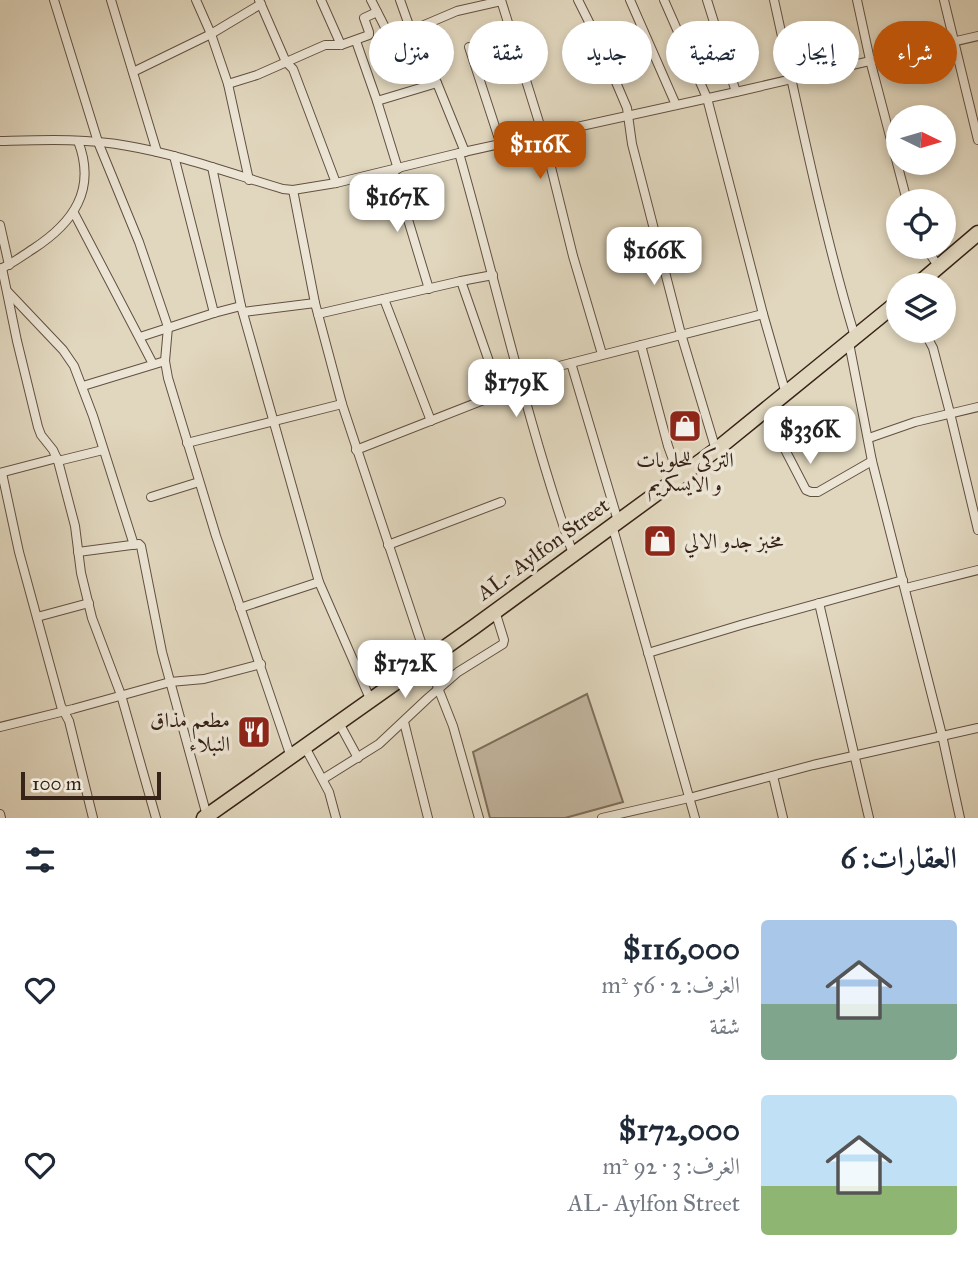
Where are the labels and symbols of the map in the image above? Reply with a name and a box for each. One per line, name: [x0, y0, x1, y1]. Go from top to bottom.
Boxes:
north arrow: [886, 105, 956, 175]
pin: $116K: [491, 122, 589, 181]
pin: $167K: [348, 174, 446, 234]
pin: $166K: [605, 228, 703, 287]
pin: $179K: [467, 360, 565, 419]
pin: $336K: [761, 406, 859, 466]
shop icon: التركي للحلويات و الايسكريم: [666, 407, 704, 445]
place label: التركي للحلويات و الايسكريم: [636, 447, 734, 502]
street label: AL- Aylfon Street: [471, 492, 615, 606]
shop icon: مخبز جدو الالي: [641, 522, 679, 560]
place label: مخبز جدو الالي: [684, 528, 784, 558]
pin: $172K: [356, 640, 454, 700]
place label: مطعم مذاق النبلاء: [150, 707, 230, 757]
restaurant icon: مطعم مذاق النبلاء: [235, 713, 273, 751]
scale bar: [21, 769, 161, 801]

